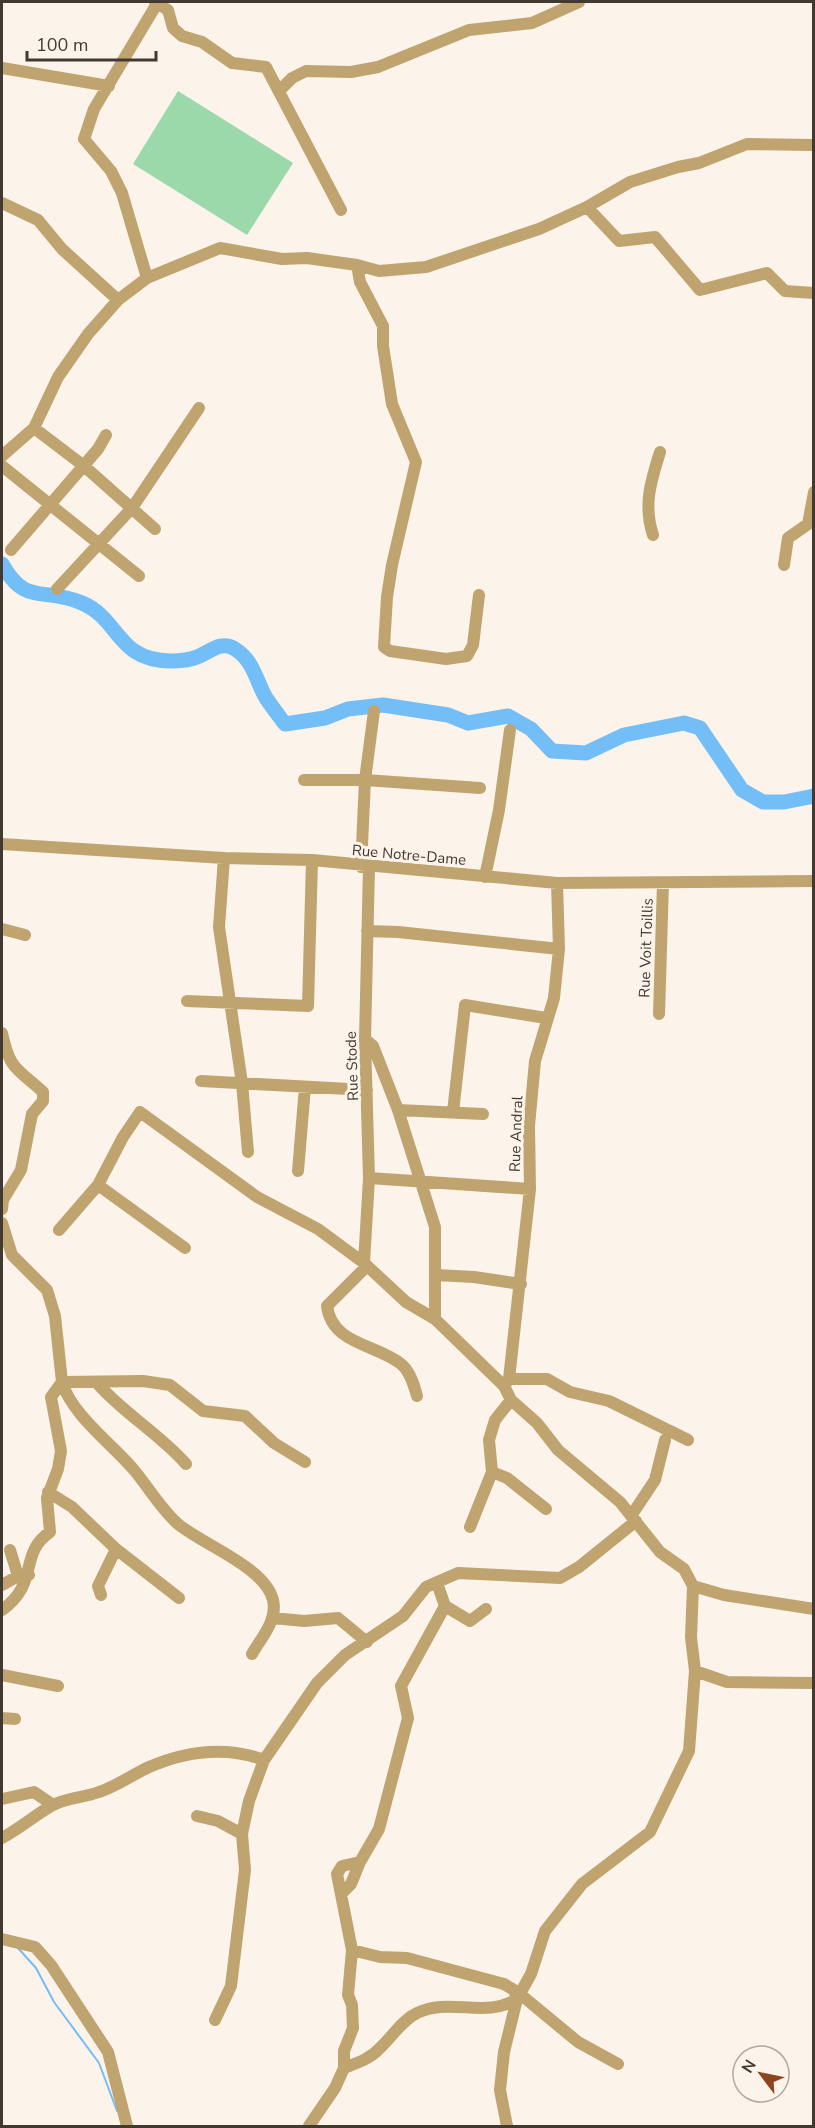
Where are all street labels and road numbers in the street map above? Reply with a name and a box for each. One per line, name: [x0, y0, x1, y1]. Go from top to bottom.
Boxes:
street label: Rue Notre-Dame: [351, 840, 467, 870]
street label: Rue Voit Toillis: [634, 898, 658, 998]
street label: Rue Stode: [341, 1031, 363, 1101]
street label: Rue Andral: [505, 1095, 527, 1172]

